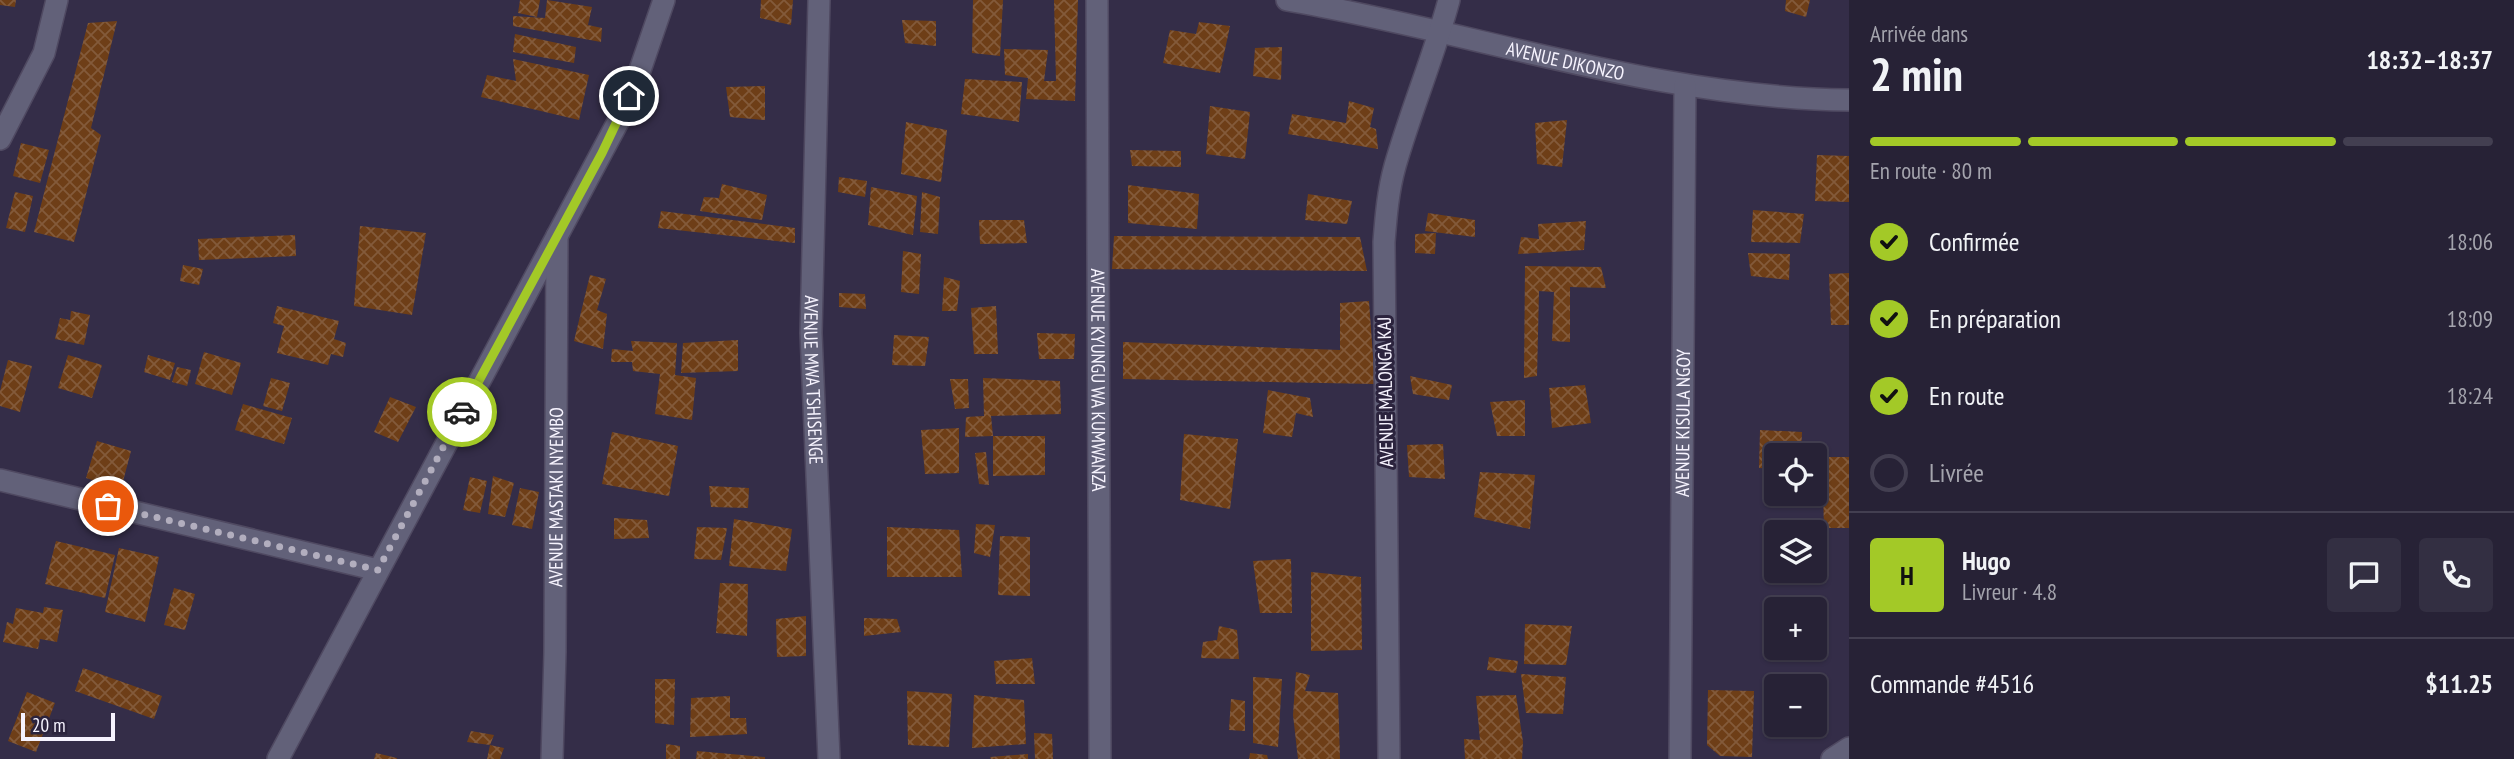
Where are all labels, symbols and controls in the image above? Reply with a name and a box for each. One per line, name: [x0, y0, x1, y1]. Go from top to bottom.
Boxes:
text: Arrivée dans: [1870, 19, 1968, 48]
street label: AVENUE DIKONZO: [1504, 36, 1626, 85]
text: 18:32–18:37: [2366, 43, 2493, 76]
text: 2 min: [1870, 44, 1963, 104]
pin: [599, 66, 659, 126]
icon: home: [610, 77, 648, 115]
text: En route · 80 m: [1870, 156, 1992, 185]
icon: check: [1870, 223, 1908, 261]
text: Confirmée: [1929, 225, 2020, 258]
text: 18:06: [2447, 227, 2493, 256]
street label: AVENUE KYUNGU WA KUMWANZA: [1086, 268, 1111, 492]
street label: AVENUE MWA TSHISENGE: [799, 295, 829, 465]
icon: check: [1870, 300, 1908, 338]
text: En préparation: [1929, 302, 2061, 335]
text: 18:09: [2447, 304, 2493, 333]
street label: AVENUE MALONGA KAJ: [1372, 317, 1398, 467]
street label: AVENUE KISULA NGOY: [1670, 349, 1695, 497]
courier: [427, 377, 497, 447]
icon: check: [1870, 377, 1908, 415]
text: En route: [1929, 379, 2004, 412]
text: 18:24: [2447, 381, 2493, 410]
icon: car: [443, 393, 481, 431]
street label: AVENUE MASTAKI NYEMBO: [543, 407, 568, 587]
map controls: [1764, 443, 1827, 737]
button: locate: [1764, 443, 1827, 506]
text: Livrée: [1929, 456, 1984, 489]
pin: [78, 476, 138, 536]
icon: bag: [89, 487, 127, 525]
button: layers: [1764, 520, 1827, 583]
button: chat: [2327, 538, 2401, 612]
button: phone: [2419, 538, 2493, 612]
text: Hugo: [1962, 544, 2011, 577]
text: H: [1900, 559, 1914, 592]
text: Livreur · 4.8: [1962, 577, 2057, 606]
button: +: [1764, 597, 1827, 660]
text: Commande #4516: [1870, 667, 2034, 700]
text: $11.25: [2425, 667, 2493, 700]
button: −: [1764, 674, 1827, 737]
scale bar: [21, 710, 116, 742]
text: 20 m: [32, 713, 66, 737]

